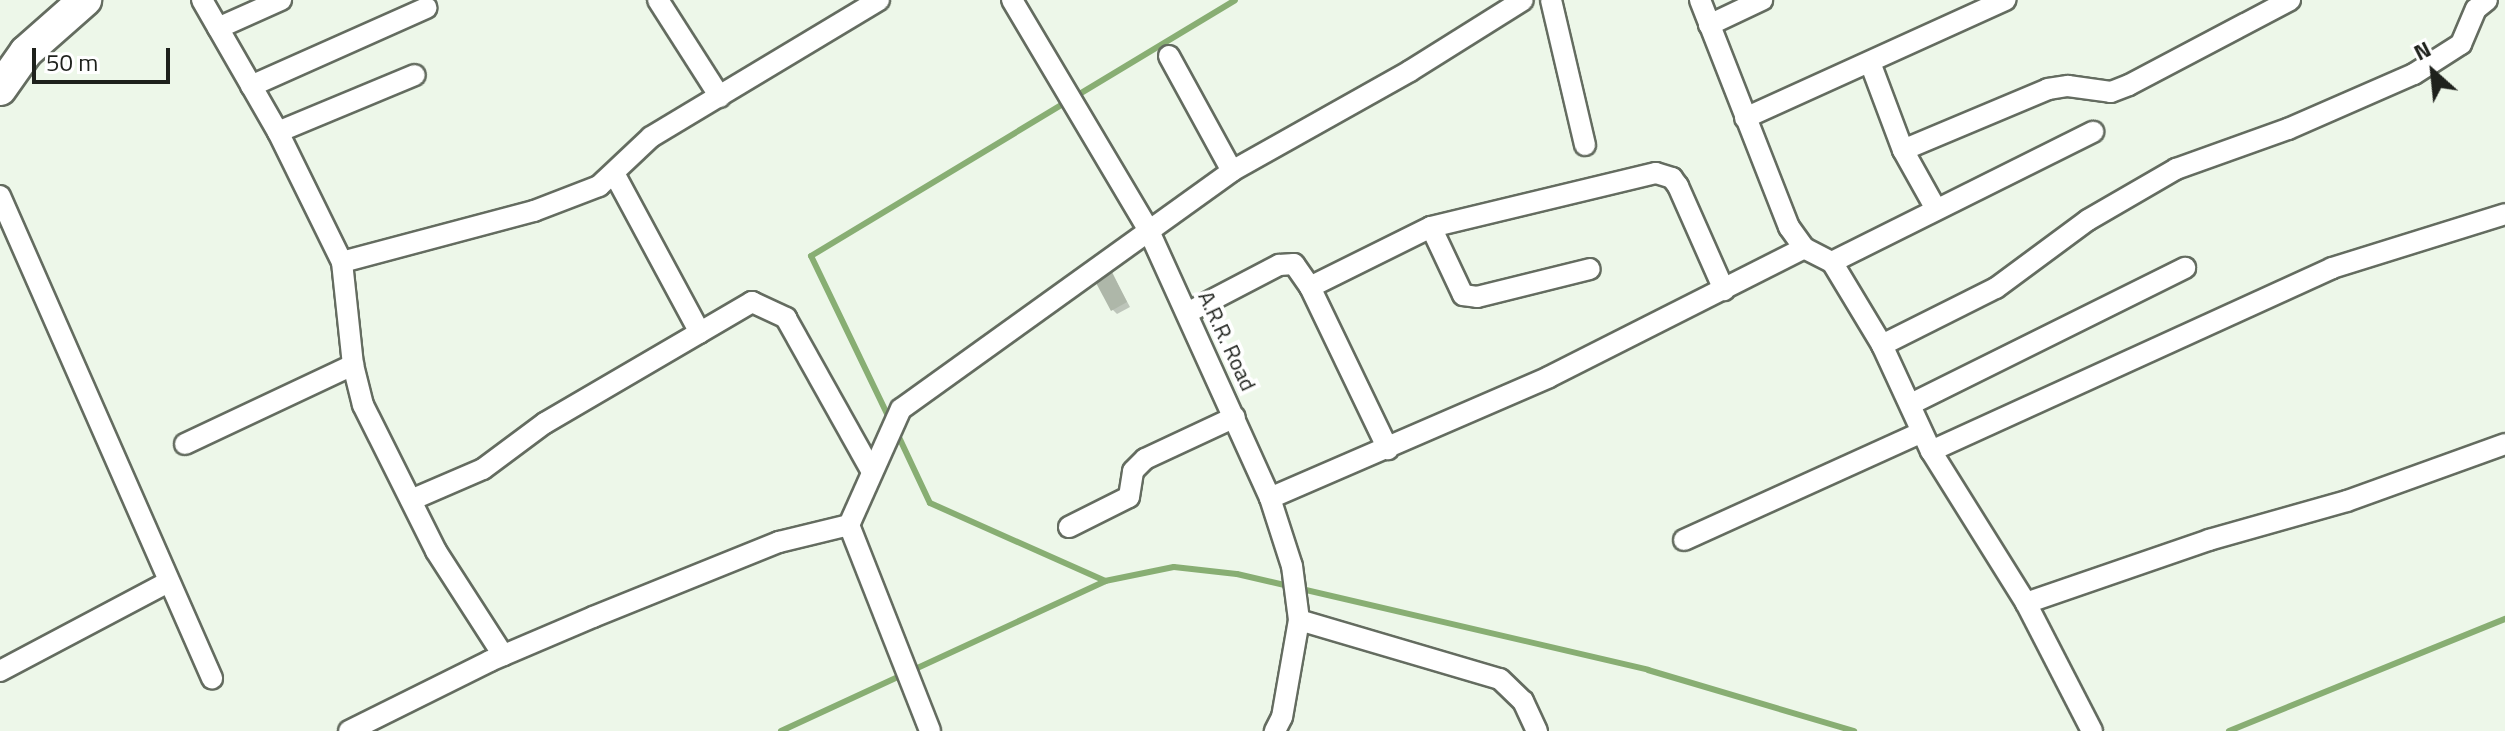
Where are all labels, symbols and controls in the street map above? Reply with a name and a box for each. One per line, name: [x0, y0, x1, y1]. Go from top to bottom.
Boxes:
scale bar: [36, 32, 174, 82]
north arrow: [2393, 32, 2473, 112]
text: N: [2408, 32, 2437, 69]
text: 50 m: [46, 44, 98, 80]
street label: A.R.R. Road: [1192, 287, 1262, 395]

